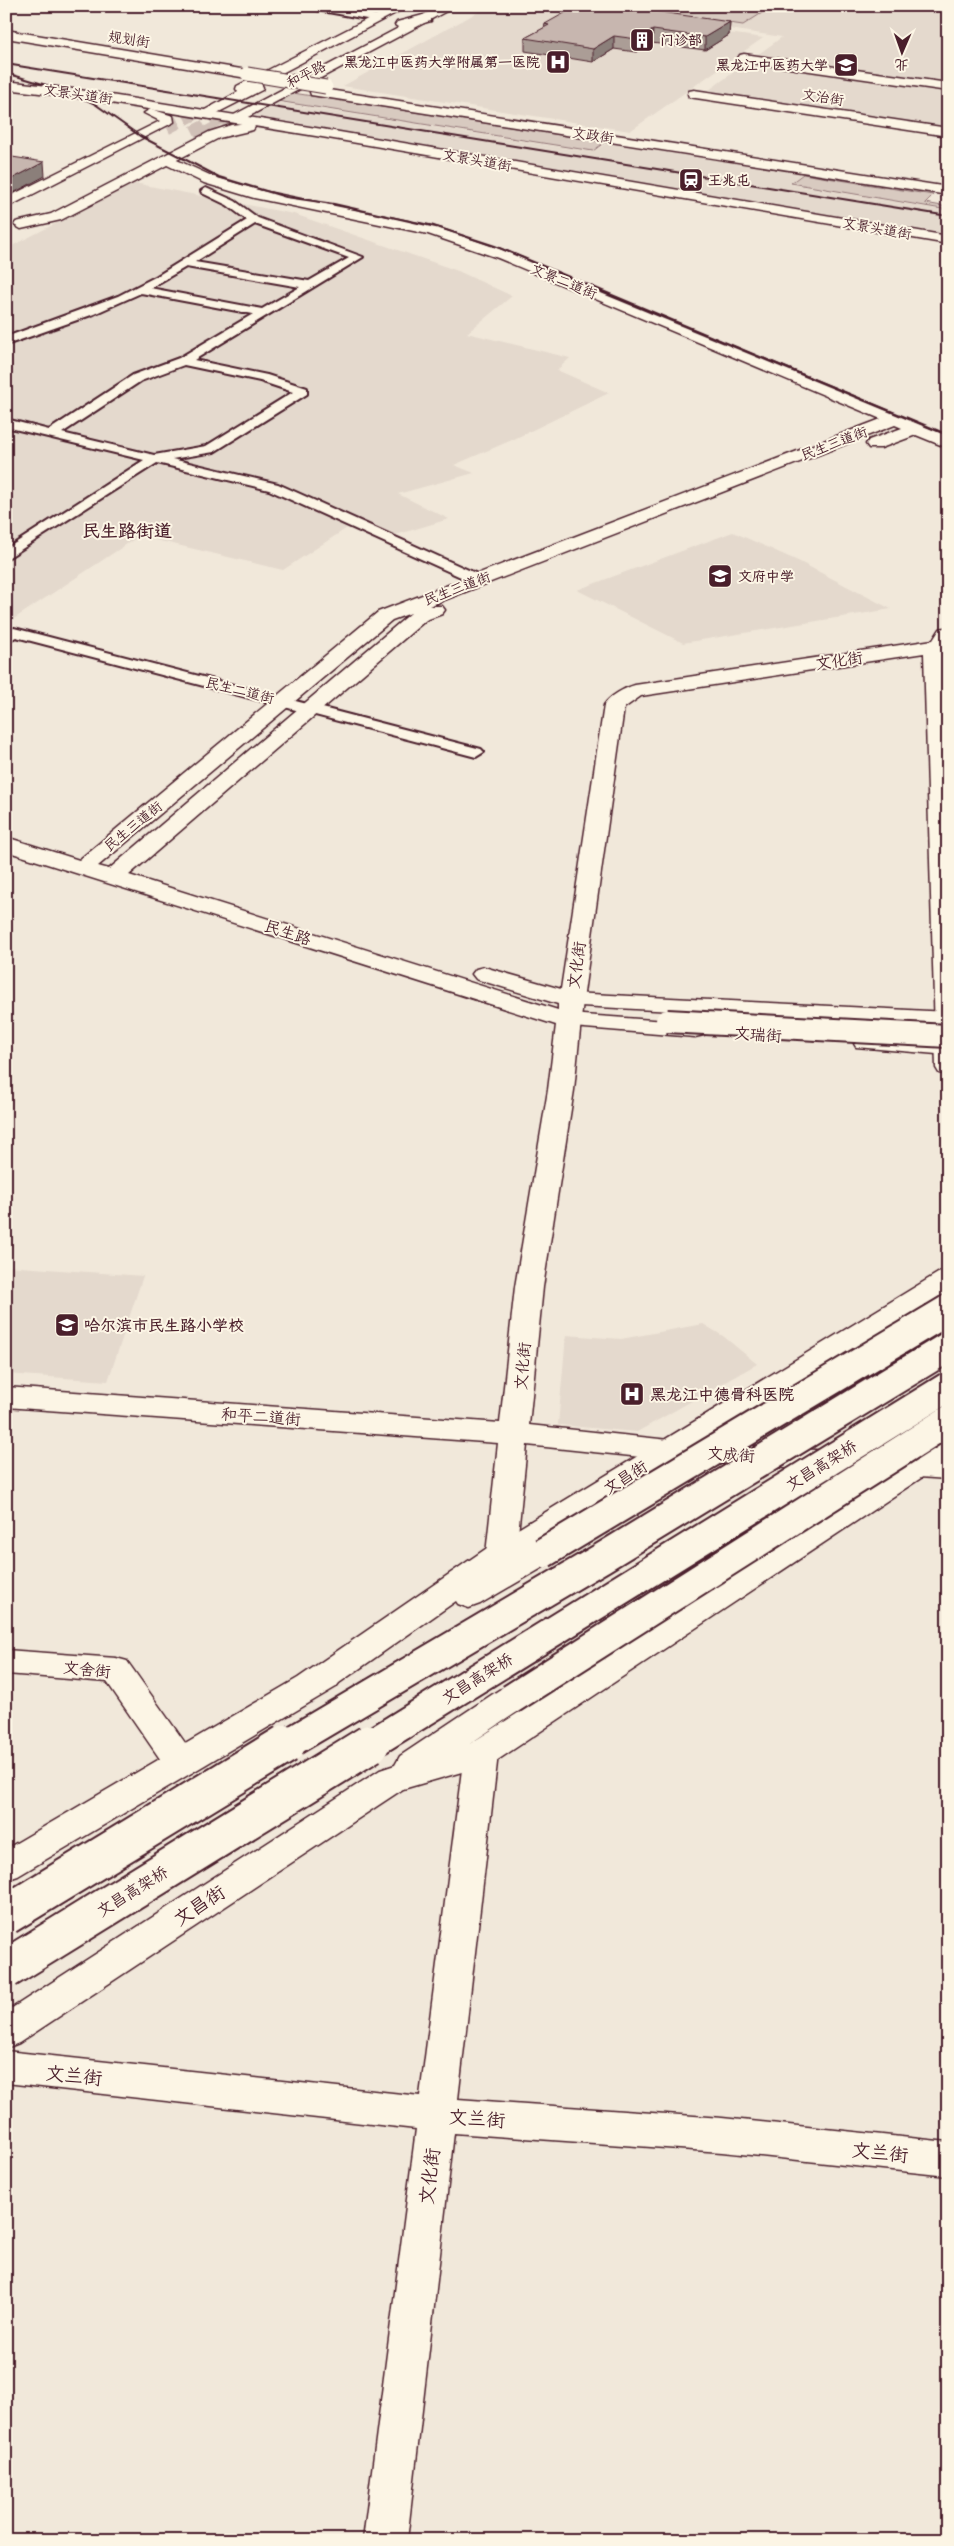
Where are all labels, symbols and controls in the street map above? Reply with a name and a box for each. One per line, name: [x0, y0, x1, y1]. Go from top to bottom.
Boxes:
building icon: 门诊部: [629, 27, 655, 53]
street label: 规划街: [107, 28, 151, 51]
north arrow: [876, 28, 926, 78]
place label: 门诊部: [660, 32, 702, 49]
hospital icon: 黑龙江中医药大学附属第一医院: [545, 49, 571, 75]
school or university icon: 黑龙江中医药大学: [833, 52, 859, 78]
place label: 黑龙江中医药大学附属第一医院: [344, 54, 540, 71]
text: 北: [894, 56, 909, 73]
street label: 和平路: [284, 57, 329, 92]
place label: 黑龙江中医药大学: [716, 57, 828, 74]
street label: 文景头道街: [42, 81, 114, 108]
street label: 文治街: [801, 86, 845, 109]
street label: 文政街: [571, 124, 615, 147]
street label: 文景头道街: [441, 146, 513, 175]
station icon: 王兆屯: [678, 167, 704, 193]
place label: 王兆屯: [708, 172, 750, 189]
street label: 文景头道街: [841, 214, 913, 243]
street label: 文景二道街: [528, 260, 599, 303]
street label: 民生三道街: [798, 423, 870, 464]
district label: 民生路街道: [82, 521, 172, 542]
school or university icon: 文府中学: [707, 563, 733, 589]
street label: 民生三道街: [421, 568, 493, 609]
place label: 文府中学: [738, 568, 794, 585]
street label: 文化街: [814, 649, 864, 673]
street label: 民生二道街: [204, 674, 276, 707]
street label: 民生三道街: [101, 798, 166, 855]
street label: 民生路: [262, 917, 313, 949]
street label: 文化街: [565, 940, 589, 990]
street label: 文瑞街: [733, 1024, 783, 1046]
school or university icon: 哈尔滨市民生路小学校: [54, 1312, 80, 1338]
place label: 哈尔滨市民生路小学校: [84, 1317, 244, 1335]
street label: 文化街: [512, 1341, 534, 1391]
hospital icon: 黑龙江中德骨科医院: [619, 1381, 645, 1407]
place label: 黑龙江中德骨科医院: [650, 1386, 794, 1404]
street label: 和平二道街: [220, 1405, 301, 1429]
street label: 文昌高架桥: [783, 1437, 860, 1495]
street label: 文成街: [706, 1444, 756, 1466]
street label: 文昌街: [600, 1457, 651, 1498]
street label: 文昌高架桥: [439, 1650, 516, 1708]
street label: 文舍街: [62, 1659, 112, 1681]
street label: 文昌高架桥: [94, 1863, 171, 1921]
street label: 文昌街: [170, 1881, 229, 1931]
street label: 文兰街: [44, 2062, 103, 2090]
street label: 文兰街: [448, 2106, 506, 2132]
street label: 文兰街: [850, 2139, 909, 2167]
street label: 文化街: [416, 2146, 444, 2206]

